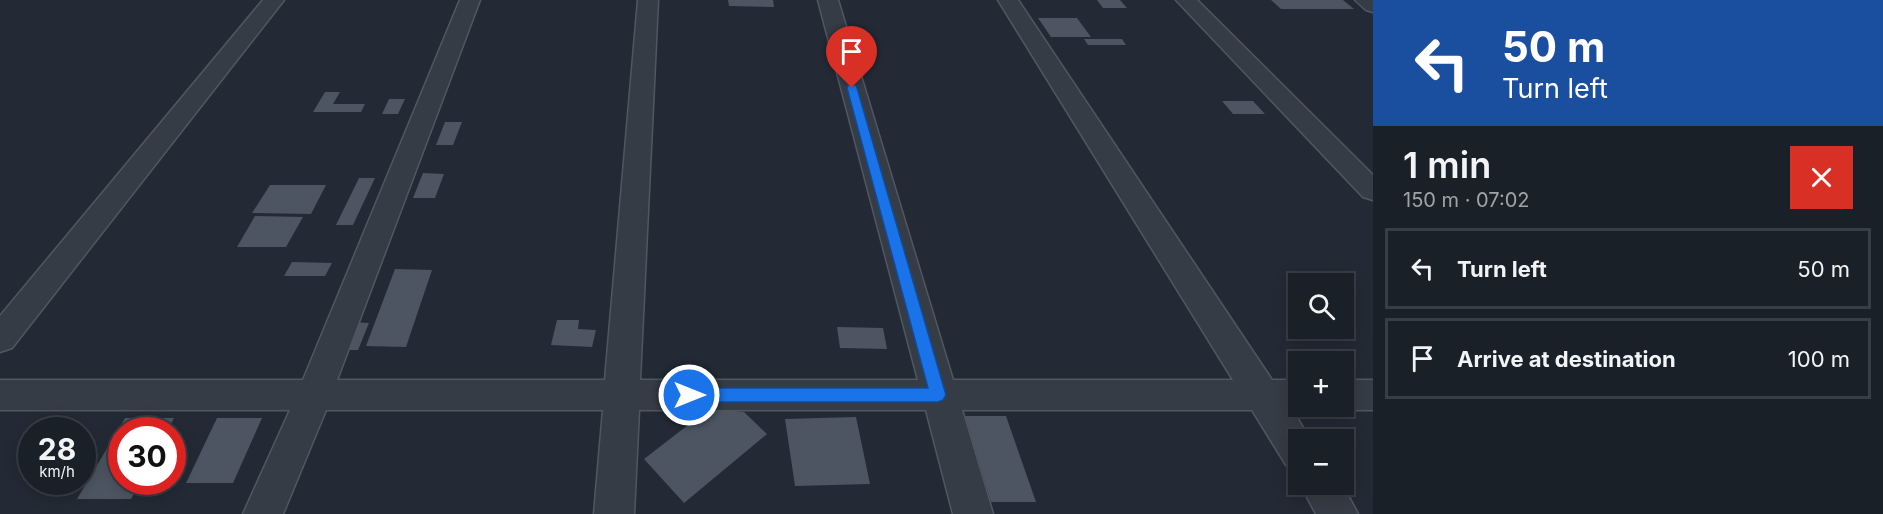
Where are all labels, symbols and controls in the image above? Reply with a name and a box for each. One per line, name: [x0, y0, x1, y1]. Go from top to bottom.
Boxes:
text: 50 m: [1502, 21, 1605, 72]
icon: left: [1403, 24, 1481, 102]
pin: [826, 26, 877, 88]
icon: arrive: [835, 35, 868, 68]
text: Turn left: [1502, 72, 1608, 105]
text: 1 min: [1403, 143, 1491, 187]
button: close: [1790, 146, 1853, 209]
text: 150 m · 07:02: [1403, 188, 1530, 212]
icon: left: [1406, 252, 1439, 285]
text: Turn left: [1457, 256, 1547, 282]
text: 50 m: [1797, 256, 1850, 282]
map controls: [1288, 273, 1354, 495]
button: search: [1288, 273, 1354, 339]
icon: arrive: [1406, 342, 1439, 375]
text: Arrive at destination: [1457, 346, 1676, 372]
text: 100 m: [1788, 346, 1850, 372]
button: +: [1288, 351, 1354, 417]
position arrow: [657, 363, 721, 427]
speed limit sign: 30: [108, 417, 186, 495]
button: −: [1288, 429, 1354, 495]
text: 28: [38, 431, 76, 467]
text: km/h: [39, 462, 75, 481]

